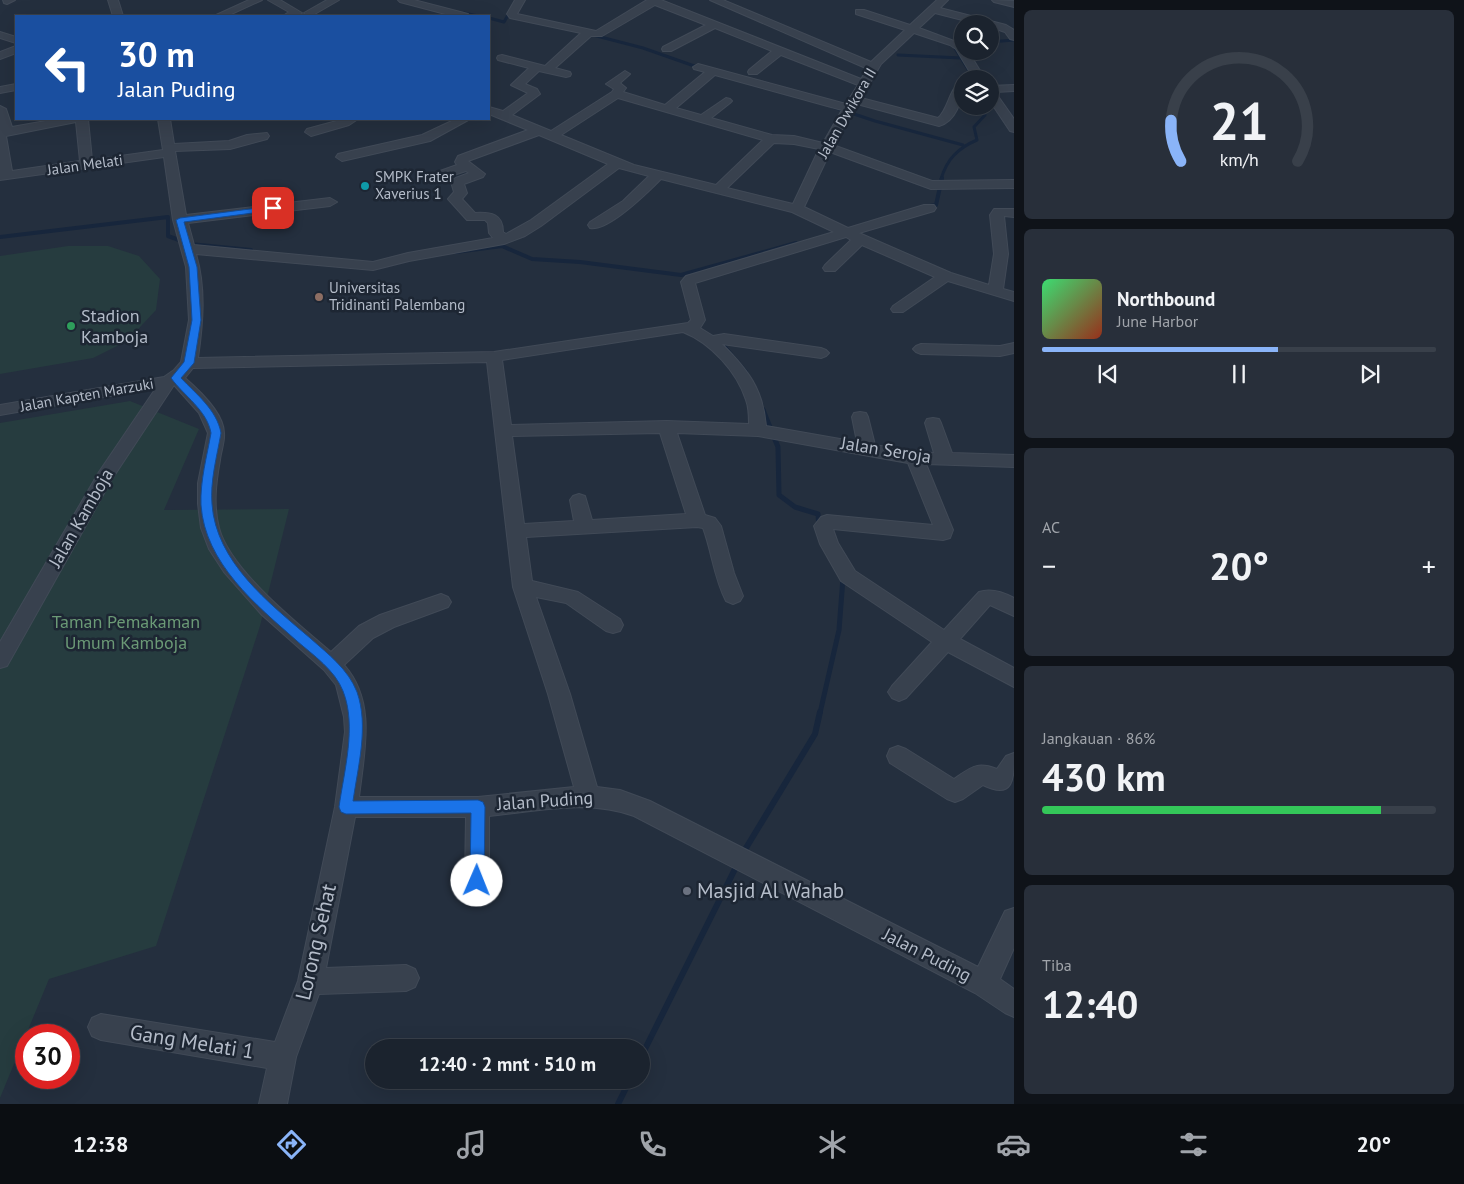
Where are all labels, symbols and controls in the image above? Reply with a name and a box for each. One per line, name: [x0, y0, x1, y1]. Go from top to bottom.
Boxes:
map controls: [954, 15, 999, 115]
button: search: [954, 15, 999, 60]
text: 30 m: [118, 31, 195, 77]
icon: left: [35, 35, 100, 100]
street label: Jalan Dwikora II: [813, 64, 880, 162]
button: layers: [954, 70, 999, 115]
text: Jalan Puding: [118, 75, 236, 103]
text: 21: [1210, 87, 1268, 154]
text: km/h: [1219, 148, 1259, 171]
street label: Jalan Melati: [45, 150, 124, 179]
place label: SMPK Frater Xaverius 1: [375, 167, 454, 203]
marker: SMPK Frater Xaverius 1: [359, 180, 371, 192]
pin: [252, 187, 294, 229]
icon: arrive: [259, 194, 287, 222]
place label: Universitas Tridinanti Palembang: [329, 278, 465, 314]
text: Northbound: [1117, 287, 1215, 311]
marker: Universitas Tridinanti Palembang: [313, 291, 325, 303]
place label: Stadion Kamboja: [81, 304, 148, 348]
text: June Harbor: [1117, 311, 1198, 331]
marker: Stadion Kamboja: [65, 320, 77, 332]
icon: previous: [1094, 360, 1122, 388]
icon: pause: [1225, 360, 1253, 388]
icon: next: [1356, 360, 1384, 388]
street label: Jalan Kapten Marzuki: [18, 373, 155, 416]
street label: Jalan Seroja: [838, 431, 933, 468]
street label: Jalan Kamboja: [43, 464, 118, 572]
text: AC: [1042, 517, 1060, 537]
text: 20°: [1209, 541, 1269, 590]
text: −: [1042, 547, 1056, 584]
text: +: [1422, 547, 1436, 584]
park label: Taman Pemakaman Umum Kamboja: [52, 610, 200, 654]
text: Jangkauan · 86%: [1042, 728, 1155, 748]
text: 430 km: [1042, 752, 1166, 801]
street label: Jalan Puding: [495, 786, 594, 815]
position arrow: [450, 854, 502, 906]
place label: Masjid Al Wahab: [697, 877, 844, 904]
street label: Lorong Sehat: [289, 881, 342, 1003]
marker: Masjid Al Wahab: [681, 885, 693, 897]
street label: Jalan Puding: [878, 922, 975, 987]
text: Tiba: [1042, 955, 1072, 975]
text: 12:40: [1042, 979, 1138, 1028]
street label: Gang Melati 1: [128, 1018, 256, 1065]
speed limit sign: 30: [15, 1024, 80, 1089]
text: 12:40 · 2 mnt · 510 m: [419, 1052, 596, 1076]
icon: directions: [274, 1127, 309, 1162]
icon: music: [454, 1127, 489, 1162]
icon: phone: [635, 1127, 670, 1162]
icon: climate: [815, 1127, 850, 1162]
icon: car: [996, 1127, 1031, 1162]
icon: filters: [1176, 1127, 1211, 1162]
text: 12:38: [73, 1130, 129, 1158]
text: 20°: [1357, 1130, 1391, 1158]

